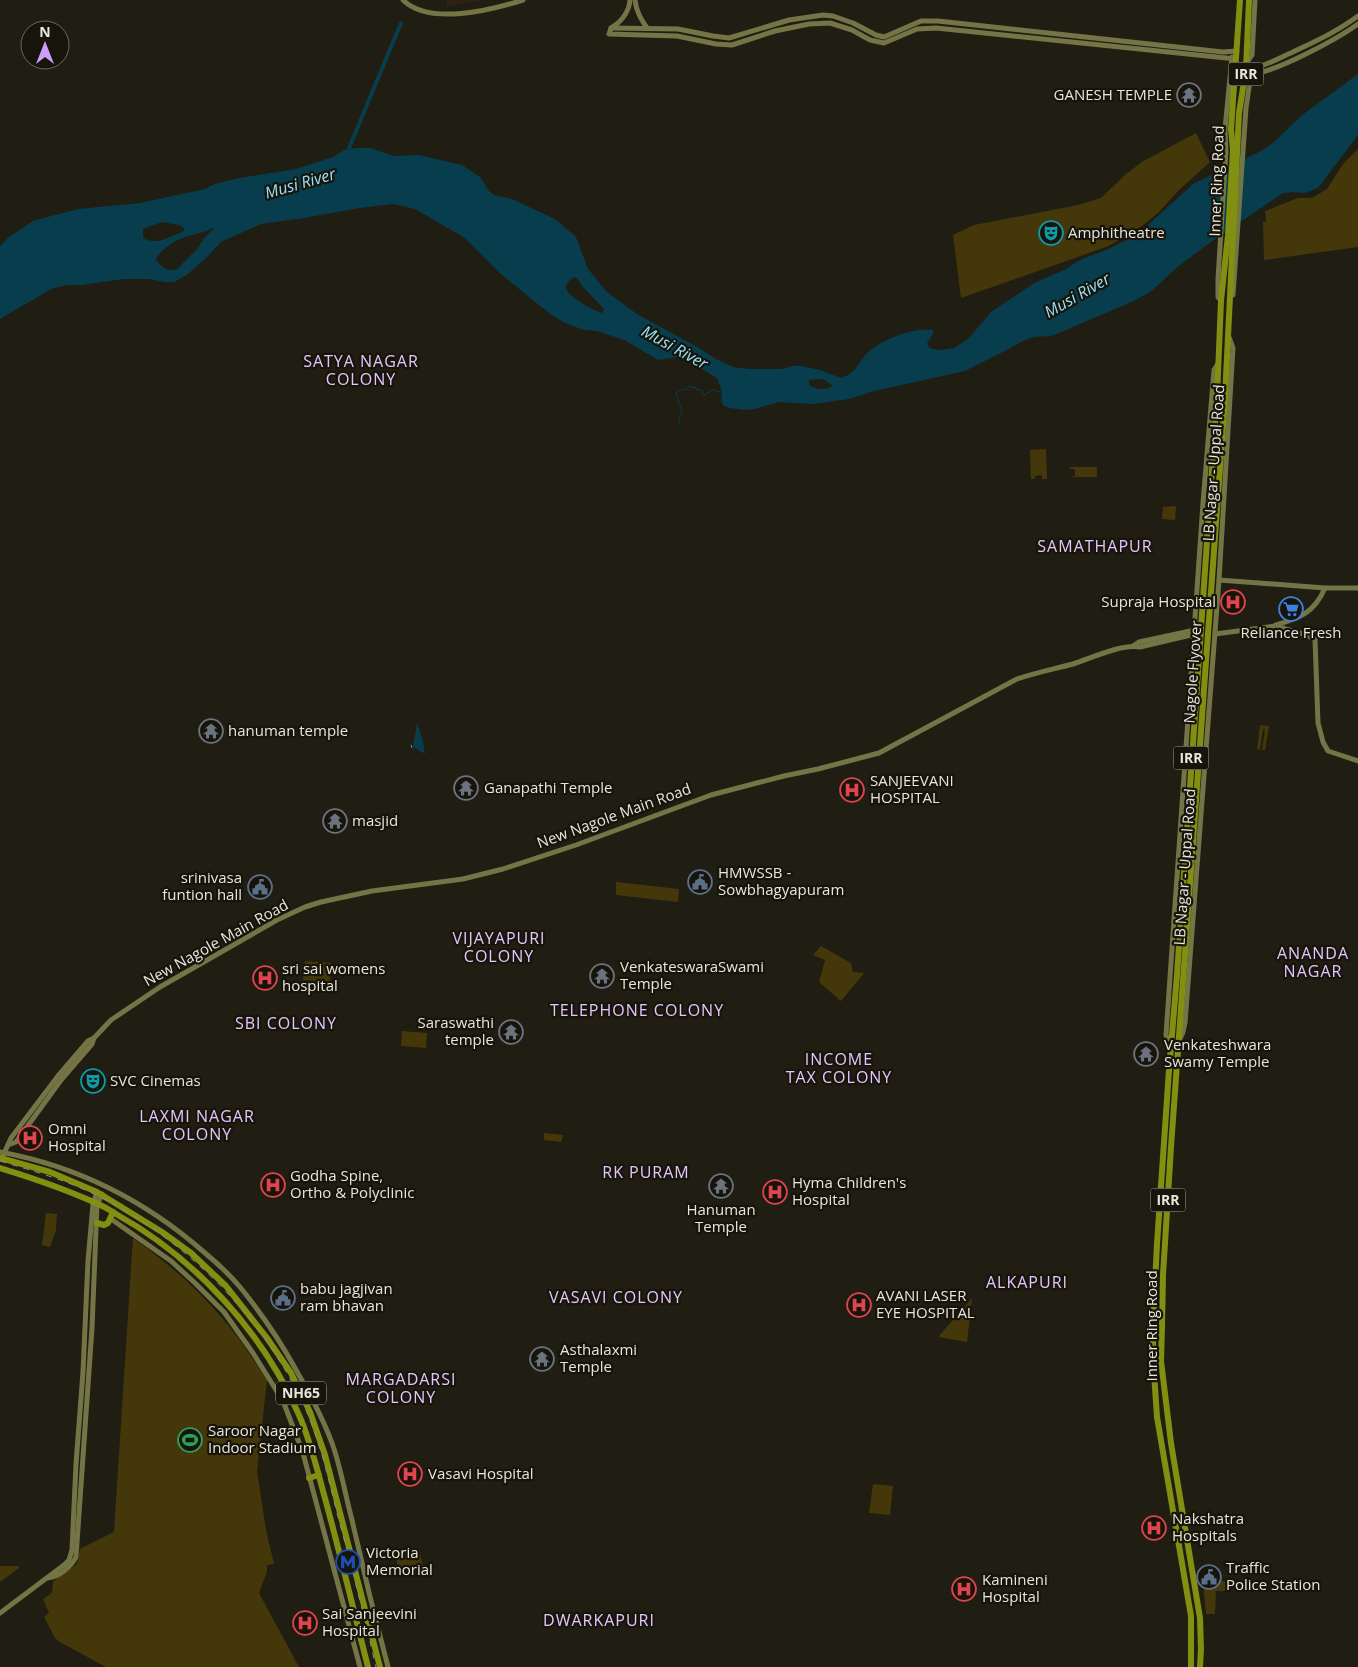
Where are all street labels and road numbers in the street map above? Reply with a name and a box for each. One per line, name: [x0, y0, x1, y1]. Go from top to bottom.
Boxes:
road number: IRR: [1228, 62, 1264, 86]
street label: Inner Ring Road: [1204, 125, 1228, 237]
street label: LB Nagar - Uppal Road: [1198, 384, 1228, 542]
street label: Nagole Flyover: [1178, 620, 1206, 724]
road number: IRR: [1174, 746, 1208, 770]
street label: New Nagole Main Road: [534, 778, 694, 852]
street label: LB Nagar - Uppal Road: [1169, 788, 1199, 946]
street label: New Nagole Main Road: [140, 894, 291, 990]
road number: IRR: [1150, 1188, 1186, 1212]
street label: Inner Ring Road: [1141, 1270, 1161, 1382]
road number: NH65: [276, 1382, 326, 1405]

